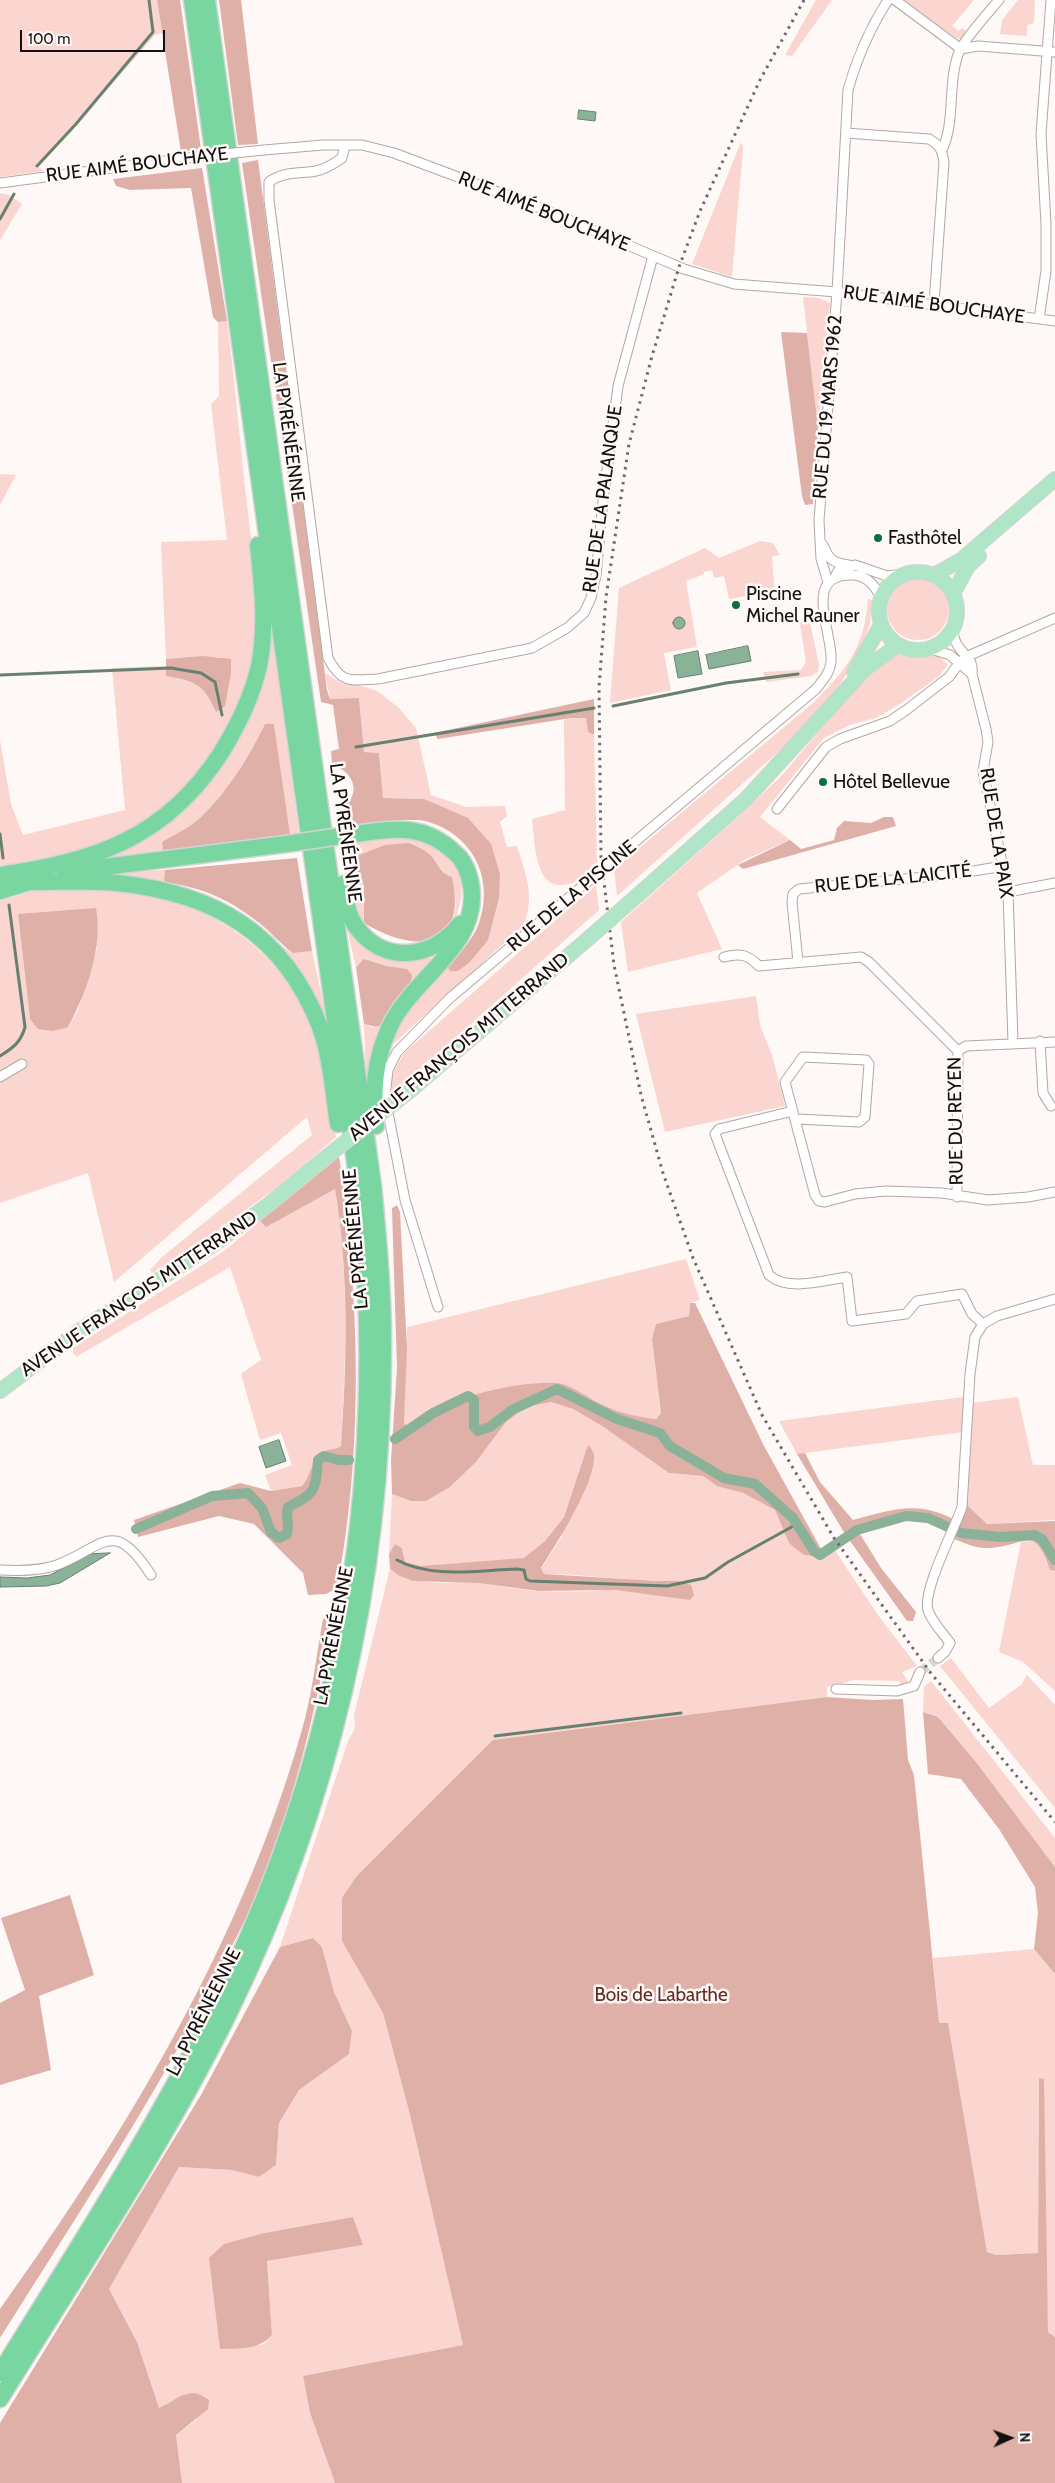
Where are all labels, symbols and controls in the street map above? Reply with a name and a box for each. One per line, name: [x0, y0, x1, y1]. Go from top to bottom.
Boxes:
scale bar: [22, 20, 168, 52]
text: 100 m: [28, 30, 70, 48]
street label: RUE AIMÉ BOUCHAYE: [45, 143, 229, 187]
street label: RUE AIMÉ BOUCHAYE: [455, 167, 633, 257]
street label: RUE AIMÉ BOUCHAYE: [842, 281, 1026, 329]
street label: RUE DU 19 MARS 1962: [809, 314, 847, 500]
street label: LA PYRÉNÉENNE: [267, 361, 309, 503]
street label: RUE DE LA PALANQUE: [579, 404, 627, 594]
place label: Fasthôtel: [888, 527, 961, 549]
marker: Fasthôtel: [872, 532, 884, 544]
place label: Piscine Michel Rauner: [746, 583, 859, 627]
marker: Piscine Michel Rauner: [730, 599, 742, 611]
street label: LA PYRÉNÉENNE: [324, 762, 366, 904]
street label: RUE DE LA PAIX: [974, 766, 1018, 900]
place label: Hôtel Bellevue: [833, 771, 950, 793]
marker: Hôtel Bellevue: [817, 776, 829, 788]
street label: RUE DE LA PISCINE: [503, 835, 641, 957]
street label: RUE DE LA LAICITÉ: [814, 859, 972, 899]
street label: AVENUE FRANÇOIS MITTERRAND: [344, 948, 574, 1146]
street label: RUE DU REYEN: [943, 1057, 969, 1185]
street label: LA PYRÉNÉENNE: [339, 1168, 373, 1310]
street label: AVENUE FRANÇOIS MITTERRAND: [16, 1206, 262, 1382]
street label: LA PYRÉNÉENNE: [309, 1565, 359, 1707]
street label: LA PYRÉNÉENNE: [162, 1944, 246, 2080]
park label: Bois de Labarthe: [594, 1984, 728, 2006]
north arrow: [985, 2413, 1035, 2463]
text: N: [1016, 2432, 1034, 2443]

